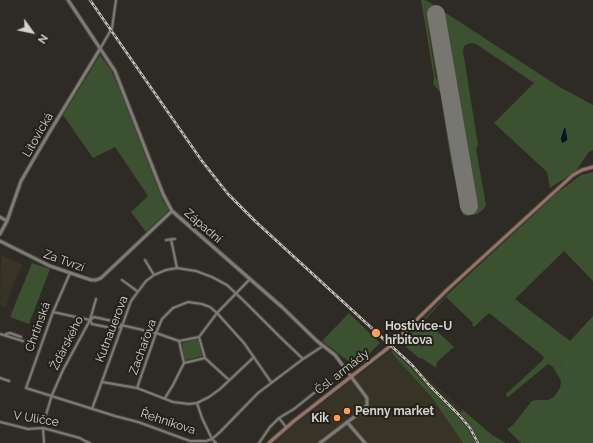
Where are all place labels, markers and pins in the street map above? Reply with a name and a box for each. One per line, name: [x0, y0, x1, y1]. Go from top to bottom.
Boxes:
place label: Hostivice-U hřbitova: [385, 319, 452, 347]
marker: Hostivice-U hřbitova: [370, 327, 382, 339]
place label: Penny market: [355, 404, 434, 418]
marker: Penny market: [342, 406, 352, 416]
place label: Kik: [311, 411, 329, 425]
marker: Kik: [332, 413, 342, 423]

